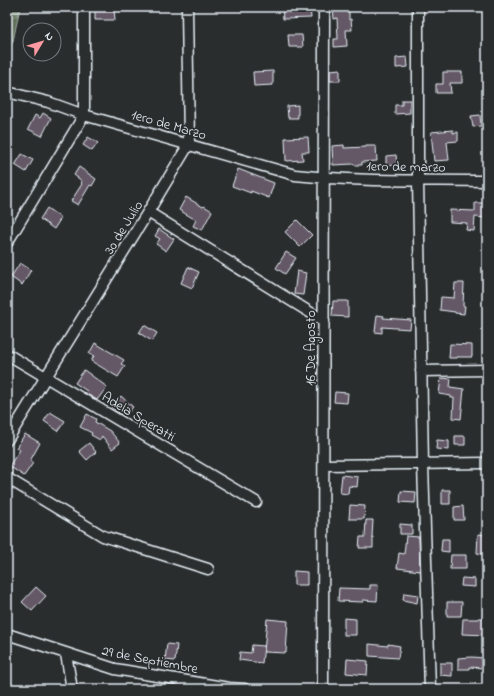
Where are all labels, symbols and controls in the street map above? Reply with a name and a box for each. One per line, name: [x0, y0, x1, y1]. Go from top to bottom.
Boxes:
north arrow: [22, 22, 62, 62]
text: N: [40, 29, 58, 44]
street label: 1ero de Marzo: [129, 105, 209, 146]
street label: 1ero de marzo: [366, 156, 446, 179]
street label: 30 de Julio: [99, 197, 149, 259]
street label: 16 De Agosto: [301, 310, 323, 386]
street label: Adela Speratti: [97, 387, 179, 448]
street label: 29 de Septiembre: [100, 641, 200, 680]

